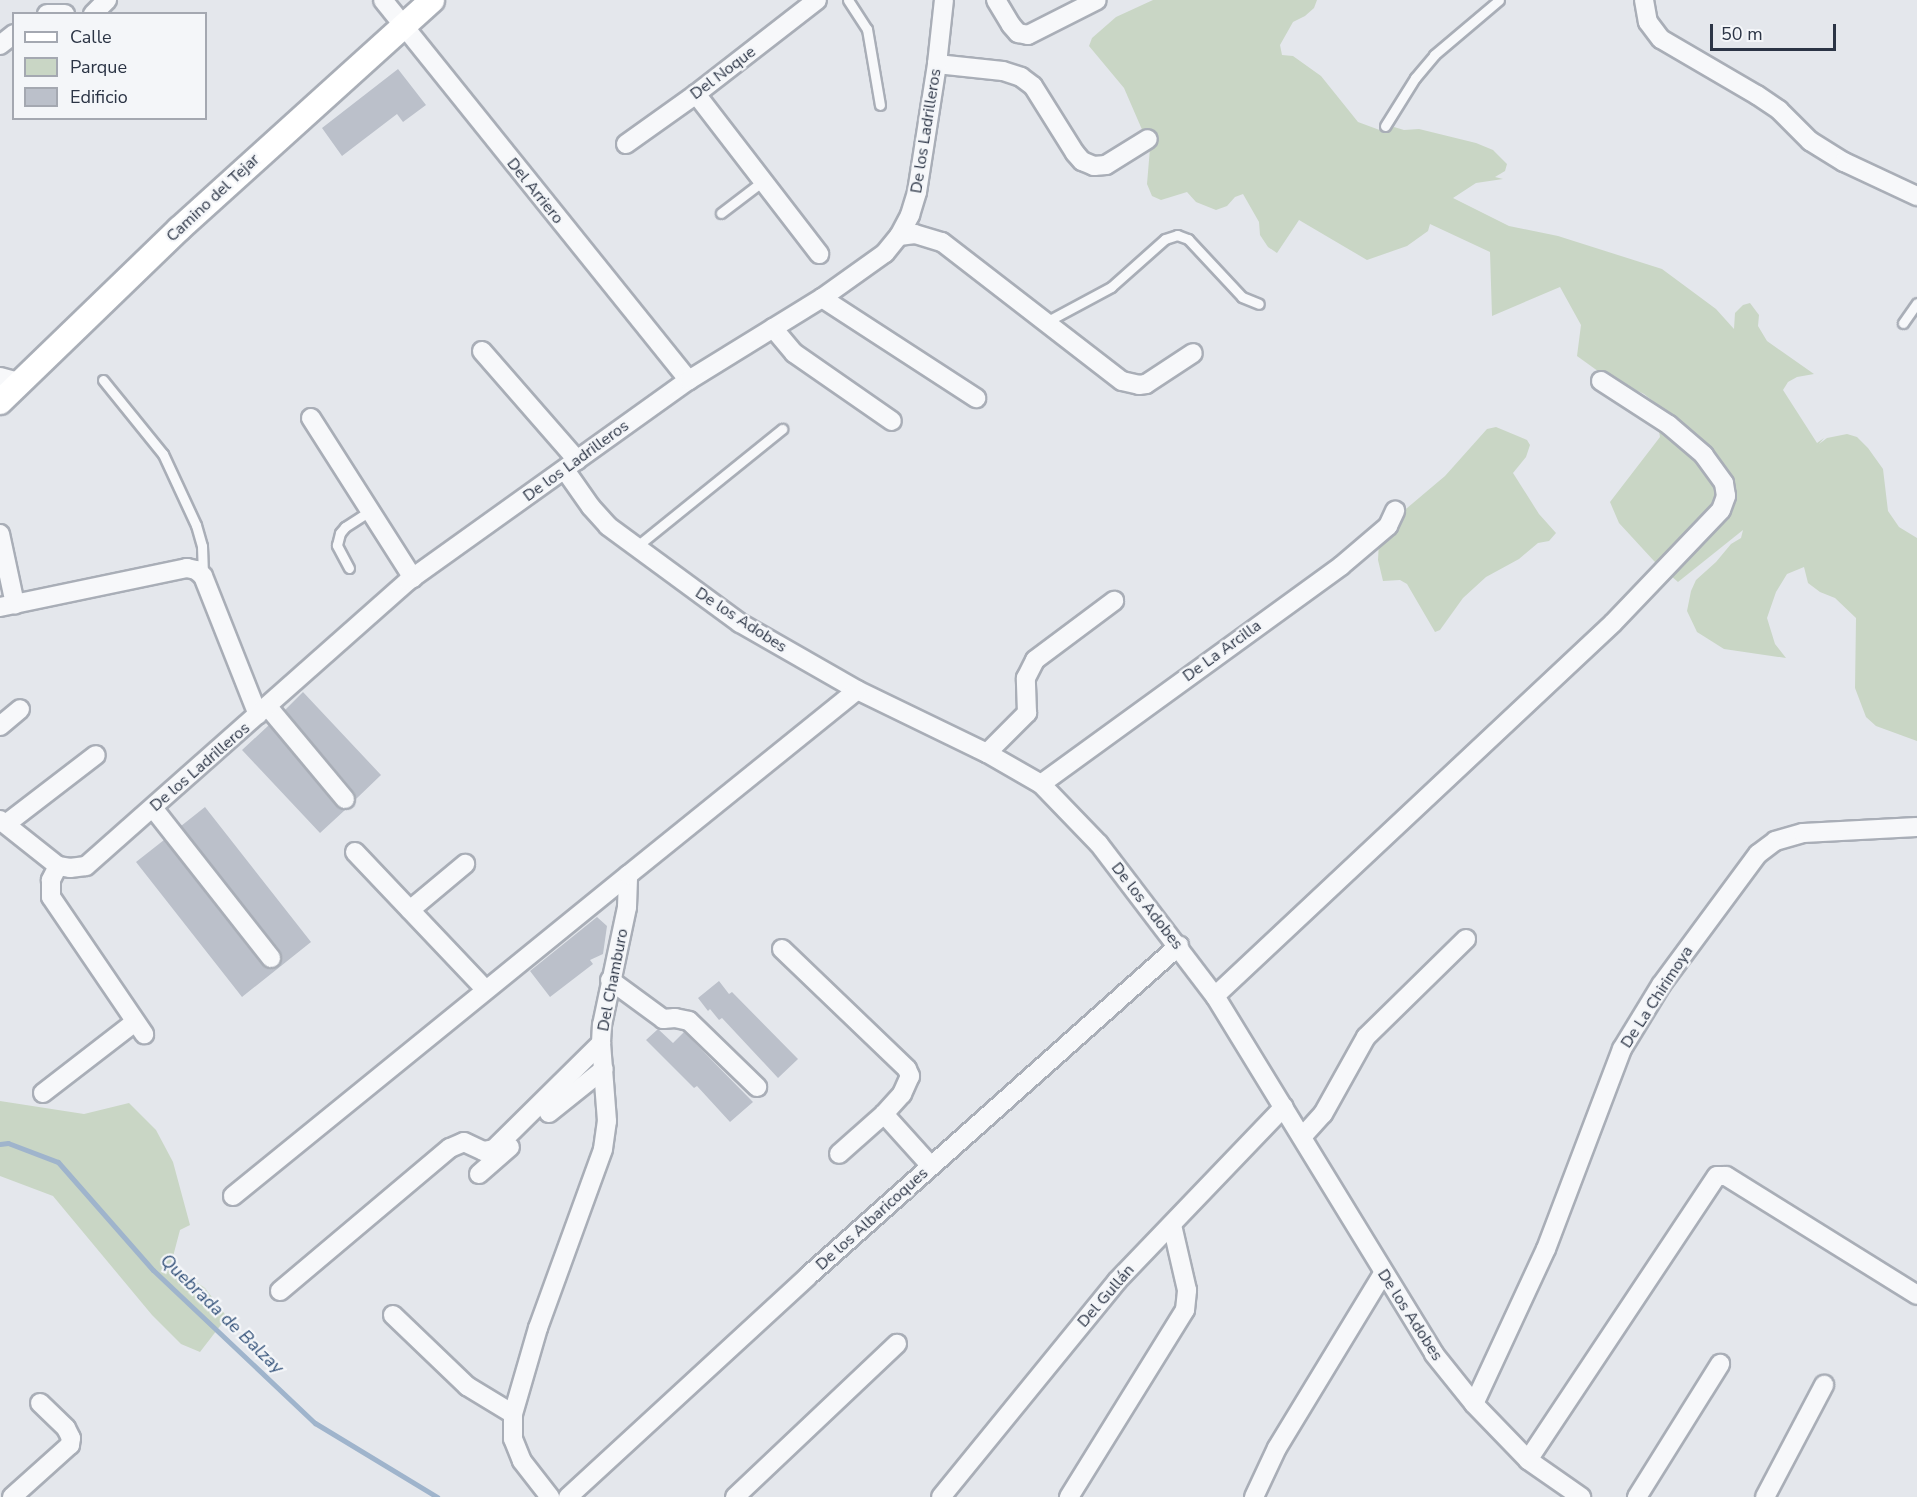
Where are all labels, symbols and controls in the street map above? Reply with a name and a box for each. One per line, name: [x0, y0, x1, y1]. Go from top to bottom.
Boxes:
legend: [12, 12, 207, 120]
scale bar: [1713, 12, 1839, 50]
text: 50 m: [1721, 22, 1763, 46]
text: Calle: [70, 25, 112, 49]
street label: Del Noque: [687, 42, 759, 104]
text: Parque: [70, 55, 127, 79]
street label: De los Ladrilleros: [907, 67, 945, 195]
text: Edificio: [70, 85, 128, 109]
street label: Camino del Tejar: [163, 150, 263, 246]
street label: Del Arriero: [503, 154, 567, 228]
street label: De los Ladrilleros: [519, 416, 633, 506]
street label: De los Adobes: [692, 583, 790, 657]
street label: De La Arcilla: [1179, 616, 1265, 686]
street label: De los Ladrilleros: [146, 718, 254, 816]
street label: De los Adobes: [1107, 859, 1187, 953]
street label: Del Chamburo: [594, 927, 632, 1033]
street label: De La Chirimoya: [1617, 942, 1697, 1052]
street label: De los Albaricoques: [812, 1164, 932, 1274]
water label: Quebrada de Balzay: [156, 1250, 288, 1378]
street label: Del Gullán: [1074, 1261, 1138, 1331]
street label: De los Adobes: [1373, 1266, 1447, 1364]

